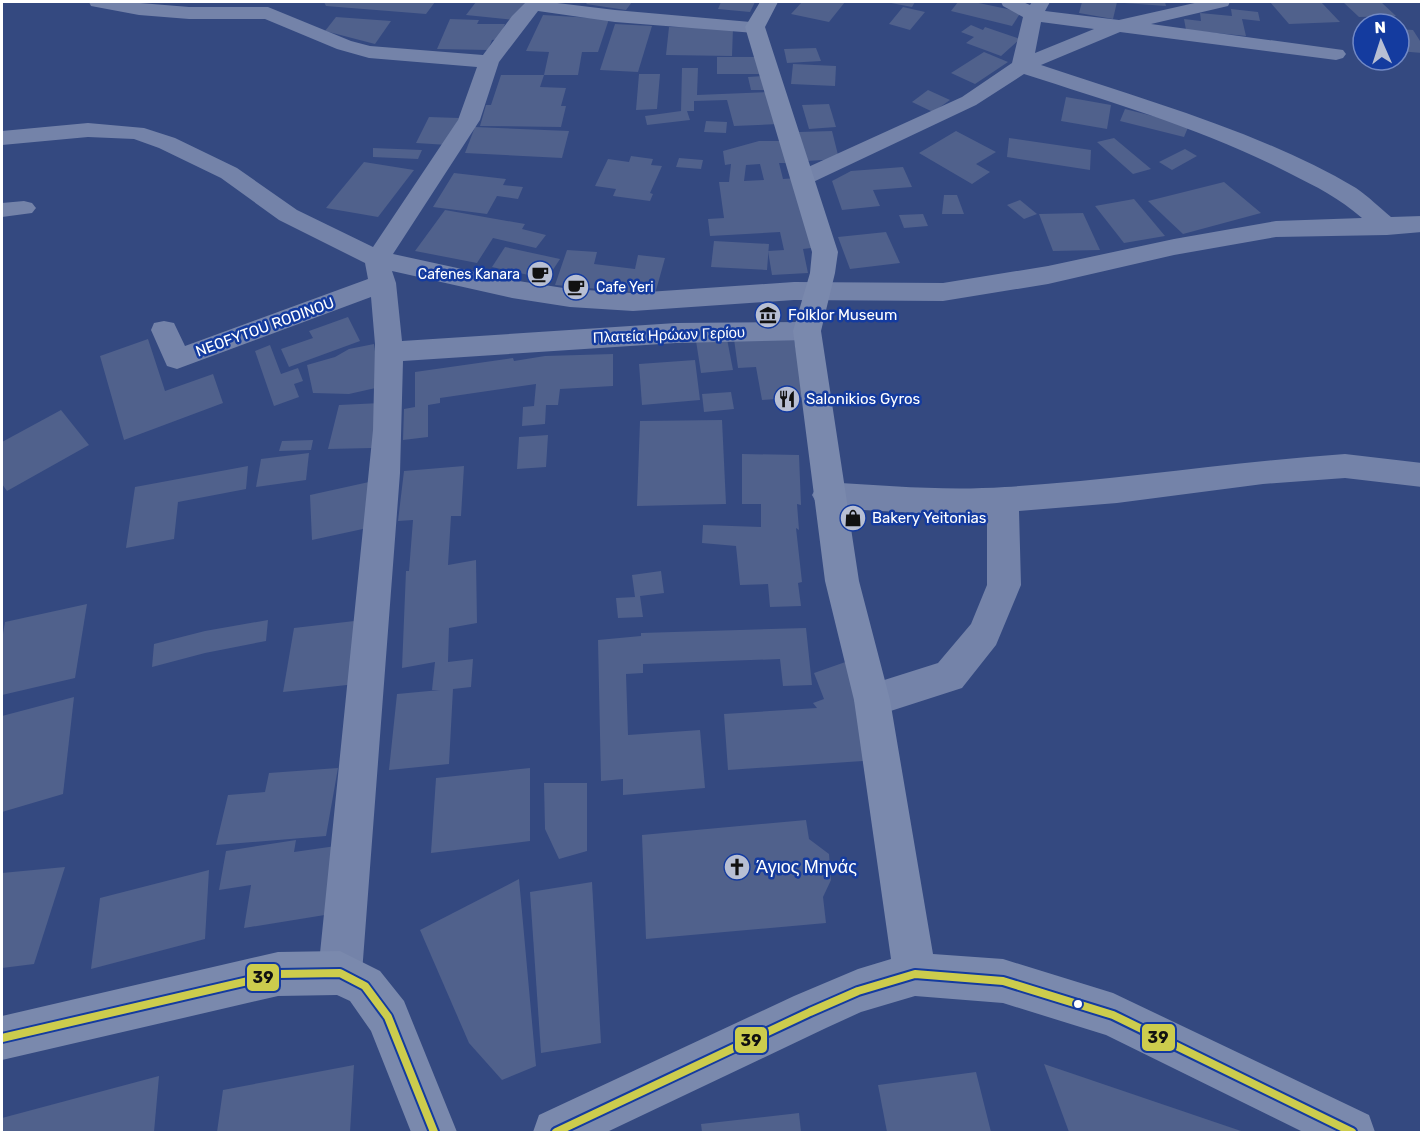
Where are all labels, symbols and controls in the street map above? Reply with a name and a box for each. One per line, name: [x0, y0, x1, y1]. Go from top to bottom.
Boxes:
north arrow: [1351, 12, 1411, 72]
text: N: [1374, 18, 1386, 37]
cafe icon: Cafenes Kanara: [525, 259, 555, 289]
place label: Cafenes Kanara: [418, 266, 520, 283]
cafe icon: Cafe Yeri: [561, 272, 591, 302]
place label: Cafe Yeri: [596, 279, 654, 296]
street label: NEOFYTOU RODINOU: [193, 294, 337, 360]
museum icon: Folklor Museum: [753, 300, 783, 330]
place label: Folklor Museum: [788, 306, 897, 324]
street label: Πλατεία Ηρώων Γερίου: [593, 323, 745, 347]
restaurant icon: Salonikios Gyros: [772, 384, 802, 414]
place label: Salonikios Gyros: [806, 390, 921, 408]
shop icon: Bakery Yeitonias: [838, 503, 868, 533]
place label: Bakery Yeitonias: [872, 509, 987, 527]
church icon: Άγιος Μηνάς: [722, 852, 752, 882]
place label: Άγιος Μηνάς: [756, 856, 857, 878]
line badge: 39: [246, 963, 280, 992]
text: 39: [253, 968, 273, 987]
unlabelled marker: [1072, 998, 1084, 1010]
line badge: 39: [1141, 1023, 1176, 1052]
line badge: 39: [734, 1026, 768, 1054]
text: 39: [1148, 1028, 1168, 1047]
text: 39: [741, 1031, 761, 1050]

